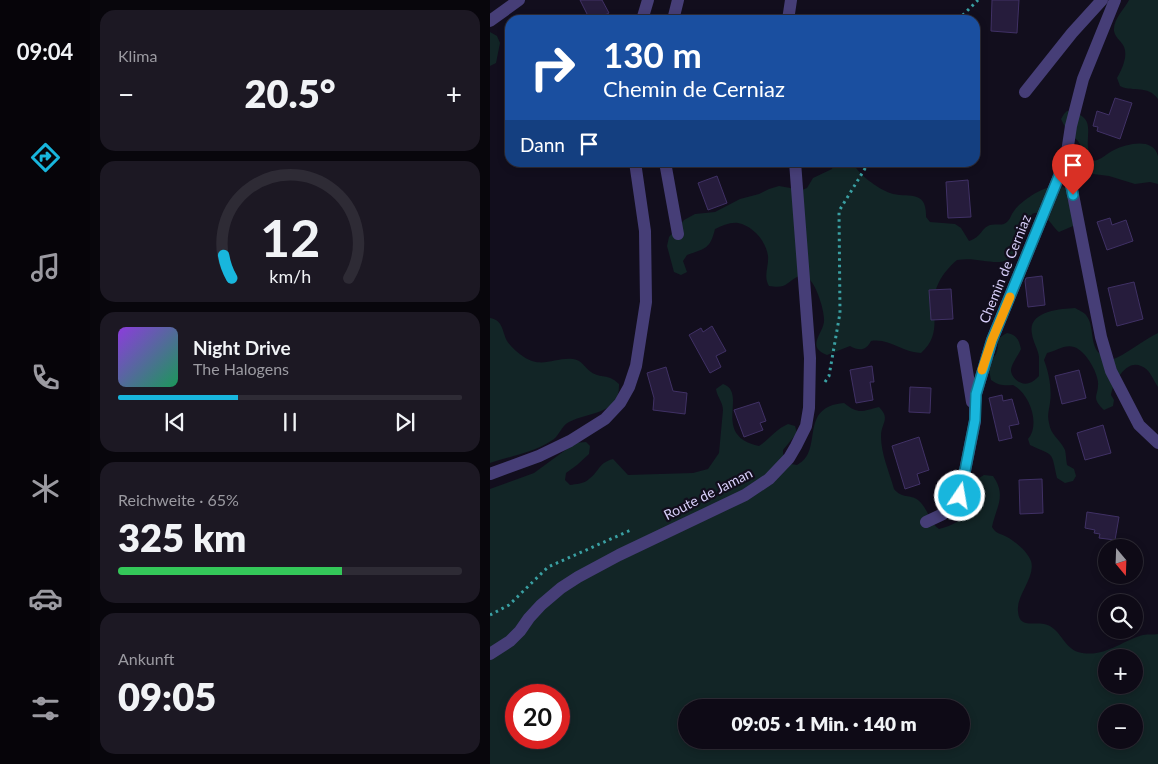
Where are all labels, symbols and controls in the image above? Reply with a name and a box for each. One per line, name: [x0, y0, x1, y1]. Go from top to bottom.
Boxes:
text: 130 m: [603, 33, 702, 75]
icon: right: [520, 35, 585, 100]
text: 09:04: [17, 38, 73, 65]
text: Klima: [118, 46, 157, 65]
text: 20.5°: [244, 70, 336, 116]
text: Chemin de Cerniaz: [603, 75, 785, 102]
text: −: [118, 77, 134, 111]
text: +: [446, 77, 462, 111]
icon: arrive: [575, 130, 603, 158]
text: Dann: [520, 133, 565, 156]
icon: directions: [28, 140, 63, 175]
pin: [1052, 144, 1094, 195]
icon: arrive: [1059, 151, 1087, 179]
text: 12: [260, 206, 320, 268]
street label: Chemin de Cerniaz: [975, 212, 1034, 326]
icon: music: [28, 250, 63, 285]
text: km/h: [269, 265, 311, 287]
text: Night Drive: [193, 336, 291, 359]
text: The Halogens: [193, 359, 289, 378]
icon: phone: [28, 360, 63, 395]
icon: previous: [161, 408, 189, 436]
icon: pause: [276, 408, 304, 436]
icon: next: [391, 408, 419, 436]
street label: Route de Jaman: [661, 464, 755, 523]
position arrow: [933, 469, 985, 521]
icon: climate: [28, 471, 63, 506]
text: Reichweite · 65%: [118, 490, 239, 509]
text: 325 km: [118, 514, 246, 560]
north arrow: [1098, 539, 1142, 584]
map controls: [1098, 539, 1143, 749]
icon: car: [28, 581, 63, 616]
button: search: [1098, 594, 1143, 639]
text: Ankunft: [118, 649, 175, 668]
button: +: [1098, 649, 1143, 694]
text: 09:05: [118, 673, 216, 719]
speed limit sign: 20: [505, 684, 570, 749]
icon: filters: [28, 691, 63, 726]
button: −: [1098, 704, 1143, 749]
text: 09:05 · 1 Min. · 140 m: [731, 712, 917, 735]

